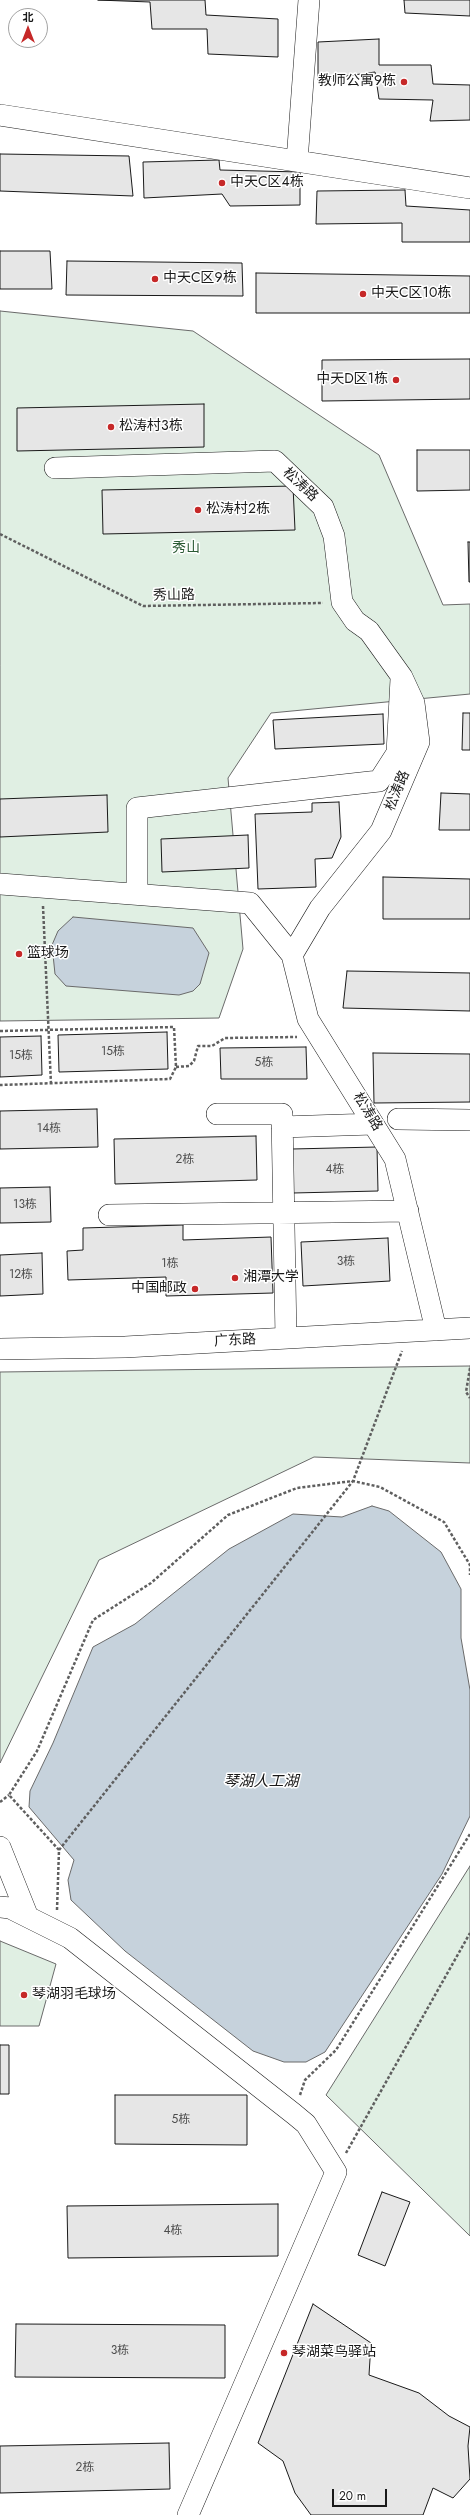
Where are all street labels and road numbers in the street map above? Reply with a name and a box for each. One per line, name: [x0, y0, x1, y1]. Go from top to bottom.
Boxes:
street label: 松涛路: [279, 465, 321, 505]
street label: 秀山路: [153, 587, 195, 605]
street label: 松涛路: [382, 768, 414, 814]
street label: 松涛路: [349, 1090, 385, 1134]
street label: 广东路: [214, 1332, 256, 1350]

